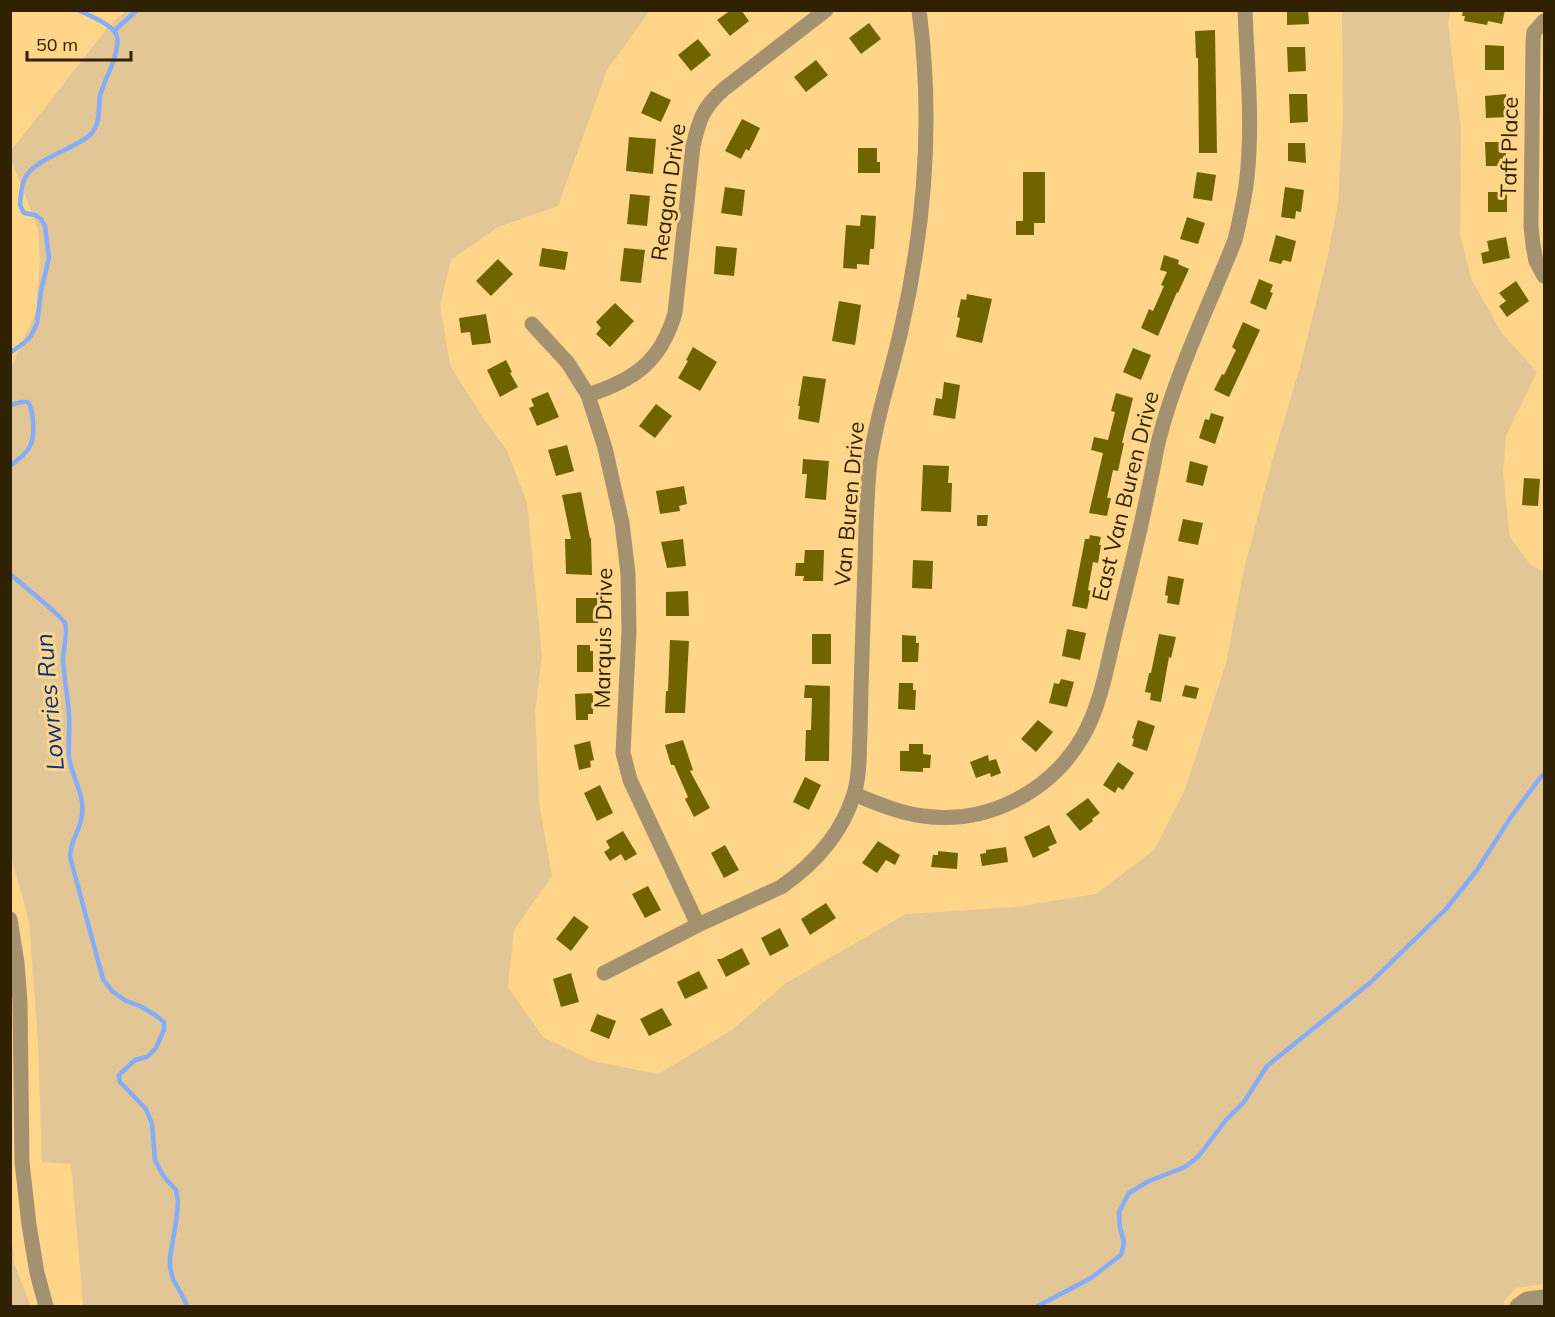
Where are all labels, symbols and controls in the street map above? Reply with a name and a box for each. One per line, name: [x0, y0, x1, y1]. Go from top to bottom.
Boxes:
scale bar: [27, 24, 130, 62]
text: 50 m: [36, 33, 78, 56]
street label: Taft Place: [1494, 96, 1524, 198]
street label: Reagan Drive: [645, 122, 691, 262]
street label: East Van Buren Drive: [1085, 388, 1165, 604]
street label: Van Buren Drive: [828, 421, 870, 587]
street label: Marquis Drive: [588, 567, 618, 709]
water label: Lowries Run: [28, 632, 70, 772]

